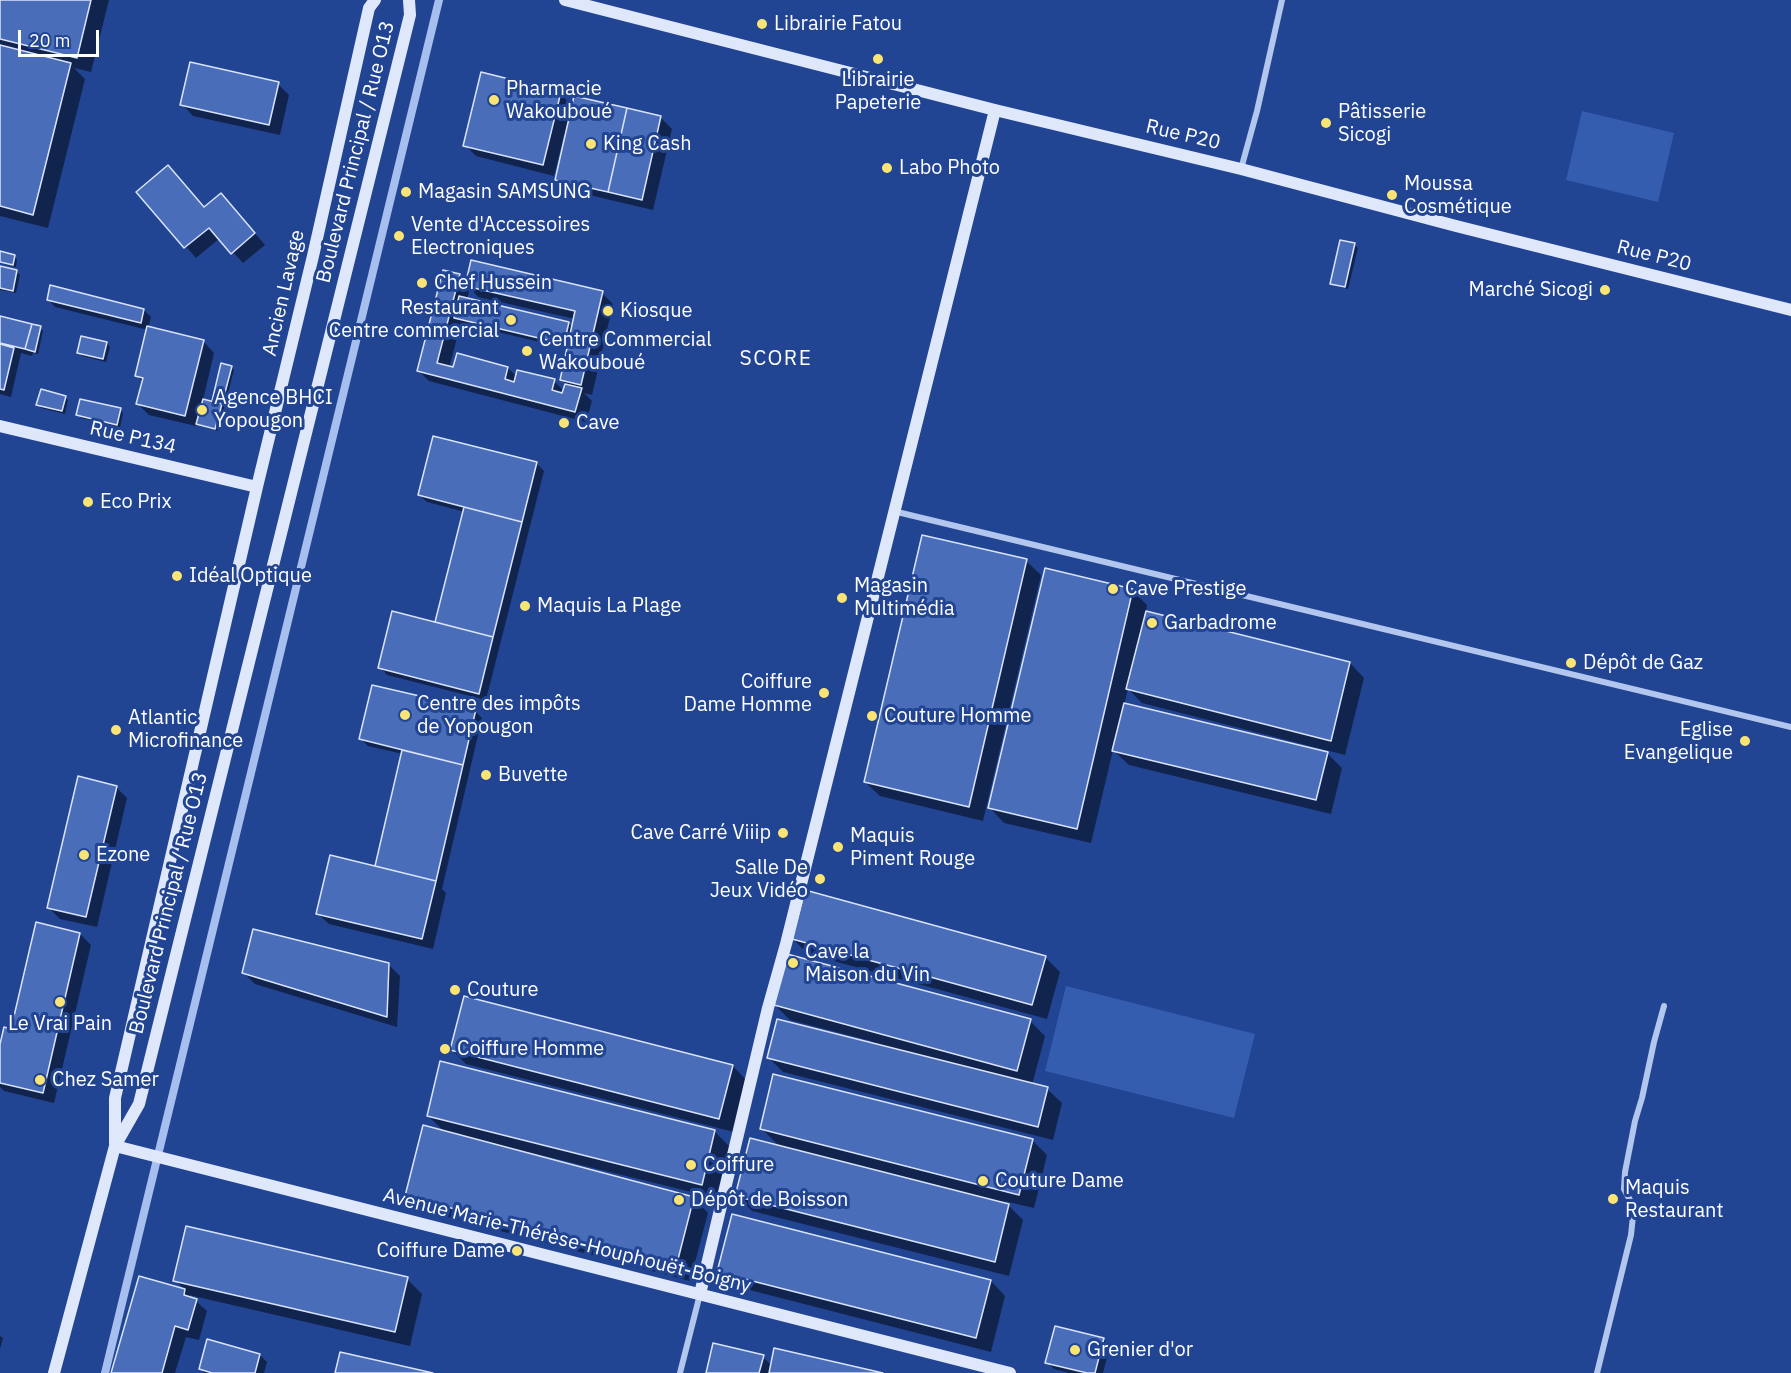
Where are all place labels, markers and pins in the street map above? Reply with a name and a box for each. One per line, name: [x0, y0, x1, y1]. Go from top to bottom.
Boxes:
place label: Librairie Fatou: [774, 12, 902, 36]
marker: Librairie Fatou: [755, 17, 769, 31]
marker: Librairie Papeterie: [871, 52, 885, 66]
place label: Librairie Papeterie: [835, 68, 921, 115]
place label: Pharmacie Wakouboué: [506, 77, 612, 124]
marker: Pharmacie Wakouboué: [487, 93, 501, 107]
place label: Pâtisserie Sicogi: [1338, 100, 1426, 147]
marker: Pâtisserie Sicogi: [1319, 116, 1333, 130]
place label: King Cash: [603, 132, 692, 156]
marker: King Cash: [584, 137, 598, 151]
place label: Labo Photo: [899, 156, 1000, 180]
marker: Labo Photo: [880, 161, 894, 175]
place label: Moussa Cosmétique: [1404, 172, 1512, 219]
place label: Magasin SAMSUNG: [418, 180, 591, 204]
marker: Magasin SAMSUNG: [399, 185, 413, 199]
marker: Moussa Cosmétique: [1385, 188, 1399, 202]
place label: Vente d'Accessoires Electroniques: [411, 213, 590, 260]
marker: Vente d'Accessoires Electroniques: [392, 229, 406, 243]
place label: Chef Hussein: [434, 271, 552, 295]
marker: Chef Hussein: [415, 276, 429, 290]
place label: Marché Sicogi: [1468, 278, 1593, 302]
marker: Marché Sicogi: [1598, 283, 1612, 297]
place label: Restaurant Centre commercial: [329, 296, 499, 343]
place label: Kiosque: [620, 299, 693, 323]
marker: Kiosque: [601, 304, 615, 318]
marker: Restaurant Centre commercial: [504, 313, 518, 327]
place label: Centre Commercial Wakouboué: [539, 328, 712, 375]
marker: Centre Commercial Wakouboué: [520, 344, 534, 358]
place label: Agence BHCI Yopougon: [214, 386, 333, 433]
marker: Agence BHCI Yopougon: [195, 403, 209, 417]
place label: Cave: [576, 411, 620, 435]
marker: Cave: [557, 416, 571, 430]
place label: Eco Prix: [100, 490, 172, 514]
marker: Eco Prix: [81, 495, 95, 509]
place label: Idéal Optique: [189, 564, 312, 588]
marker: Idéal Optique: [170, 569, 184, 583]
place label: Magasin Multimédia: [854, 574, 955, 621]
place label: Cave Prestige: [1125, 577, 1246, 601]
marker: Cave Prestige: [1106, 582, 1120, 596]
marker: Magasin Multimédia: [835, 591, 849, 605]
place label: Maquis La Plage: [537, 594, 681, 618]
marker: Maquis La Plage: [518, 599, 532, 613]
place label: Garbadrome: [1164, 611, 1277, 635]
marker: Garbadrome: [1145, 616, 1159, 630]
place label: Dépôt de Gaz: [1583, 651, 1703, 675]
marker: Dépôt de Gaz: [1564, 656, 1578, 670]
place label: Coiffure Dame Homme: [684, 670, 812, 717]
marker: Coiffure Dame Homme: [817, 686, 831, 700]
place label: Centre des impôts de Yopougon: [417, 692, 581, 739]
place label: Couture Homme: [884, 704, 1032, 728]
place label: Atlantic Microfinance: [128, 706, 243, 753]
marker: Centre des impôts de Yopougon: [398, 708, 412, 722]
marker: Couture Homme: [865, 709, 879, 723]
place label: Eglise Evangelique: [1624, 718, 1733, 765]
marker: Atlantic Microfinance: [109, 723, 123, 737]
marker: Eglise Evangelique: [1738, 734, 1752, 748]
place label: Buvette: [498, 763, 568, 787]
marker: Buvette: [479, 768, 493, 782]
place label: Cave Carré Viiip: [631, 821, 771, 845]
place label: Maquis Piment Rouge: [850, 824, 975, 871]
marker: Cave Carré Viiip: [776, 826, 790, 840]
marker: Maquis Piment Rouge: [831, 840, 845, 854]
place label: Ezone: [96, 843, 150, 867]
marker: Ezone: [77, 848, 91, 862]
place label: Salle De Jeux Vidéo: [710, 856, 808, 903]
marker: Salle De Jeux Vidéo: [813, 872, 827, 886]
place label: Cave la Maison du Vin: [805, 940, 930, 987]
marker: Cave la Maison du Vin: [786, 956, 800, 970]
place label: Couture: [467, 978, 539, 1002]
marker: Couture: [448, 983, 462, 997]
marker: Le Vrai Pain: [53, 995, 67, 1009]
place label: Le Vrai Pain: [8, 1012, 112, 1036]
place label: Coiffure Homme: [457, 1037, 604, 1061]
marker: Coiffure Homme: [438, 1042, 452, 1056]
place label: Chez Samer: [52, 1068, 159, 1092]
marker: Chez Samer: [33, 1073, 47, 1087]
place label: Coiffure: [703, 1153, 774, 1177]
marker: Coiffure: [684, 1158, 698, 1172]
place label: Couture Dame: [995, 1169, 1124, 1193]
marker: Couture Dame: [976, 1174, 990, 1188]
place label: Maquis Restaurant: [1625, 1176, 1723, 1223]
place label: Dépôt de Boisson: [691, 1188, 848, 1212]
marker: Maquis Restaurant: [1606, 1192, 1620, 1206]
marker: Dépôt de Boisson: [672, 1193, 686, 1207]
place label: Coiffure Dame: [377, 1239, 505, 1263]
marker: Coiffure Dame: [510, 1244, 524, 1258]
place label: Grenier d'or: [1087, 1338, 1193, 1362]
marker: Grenier d'or: [1068, 1343, 1082, 1357]

